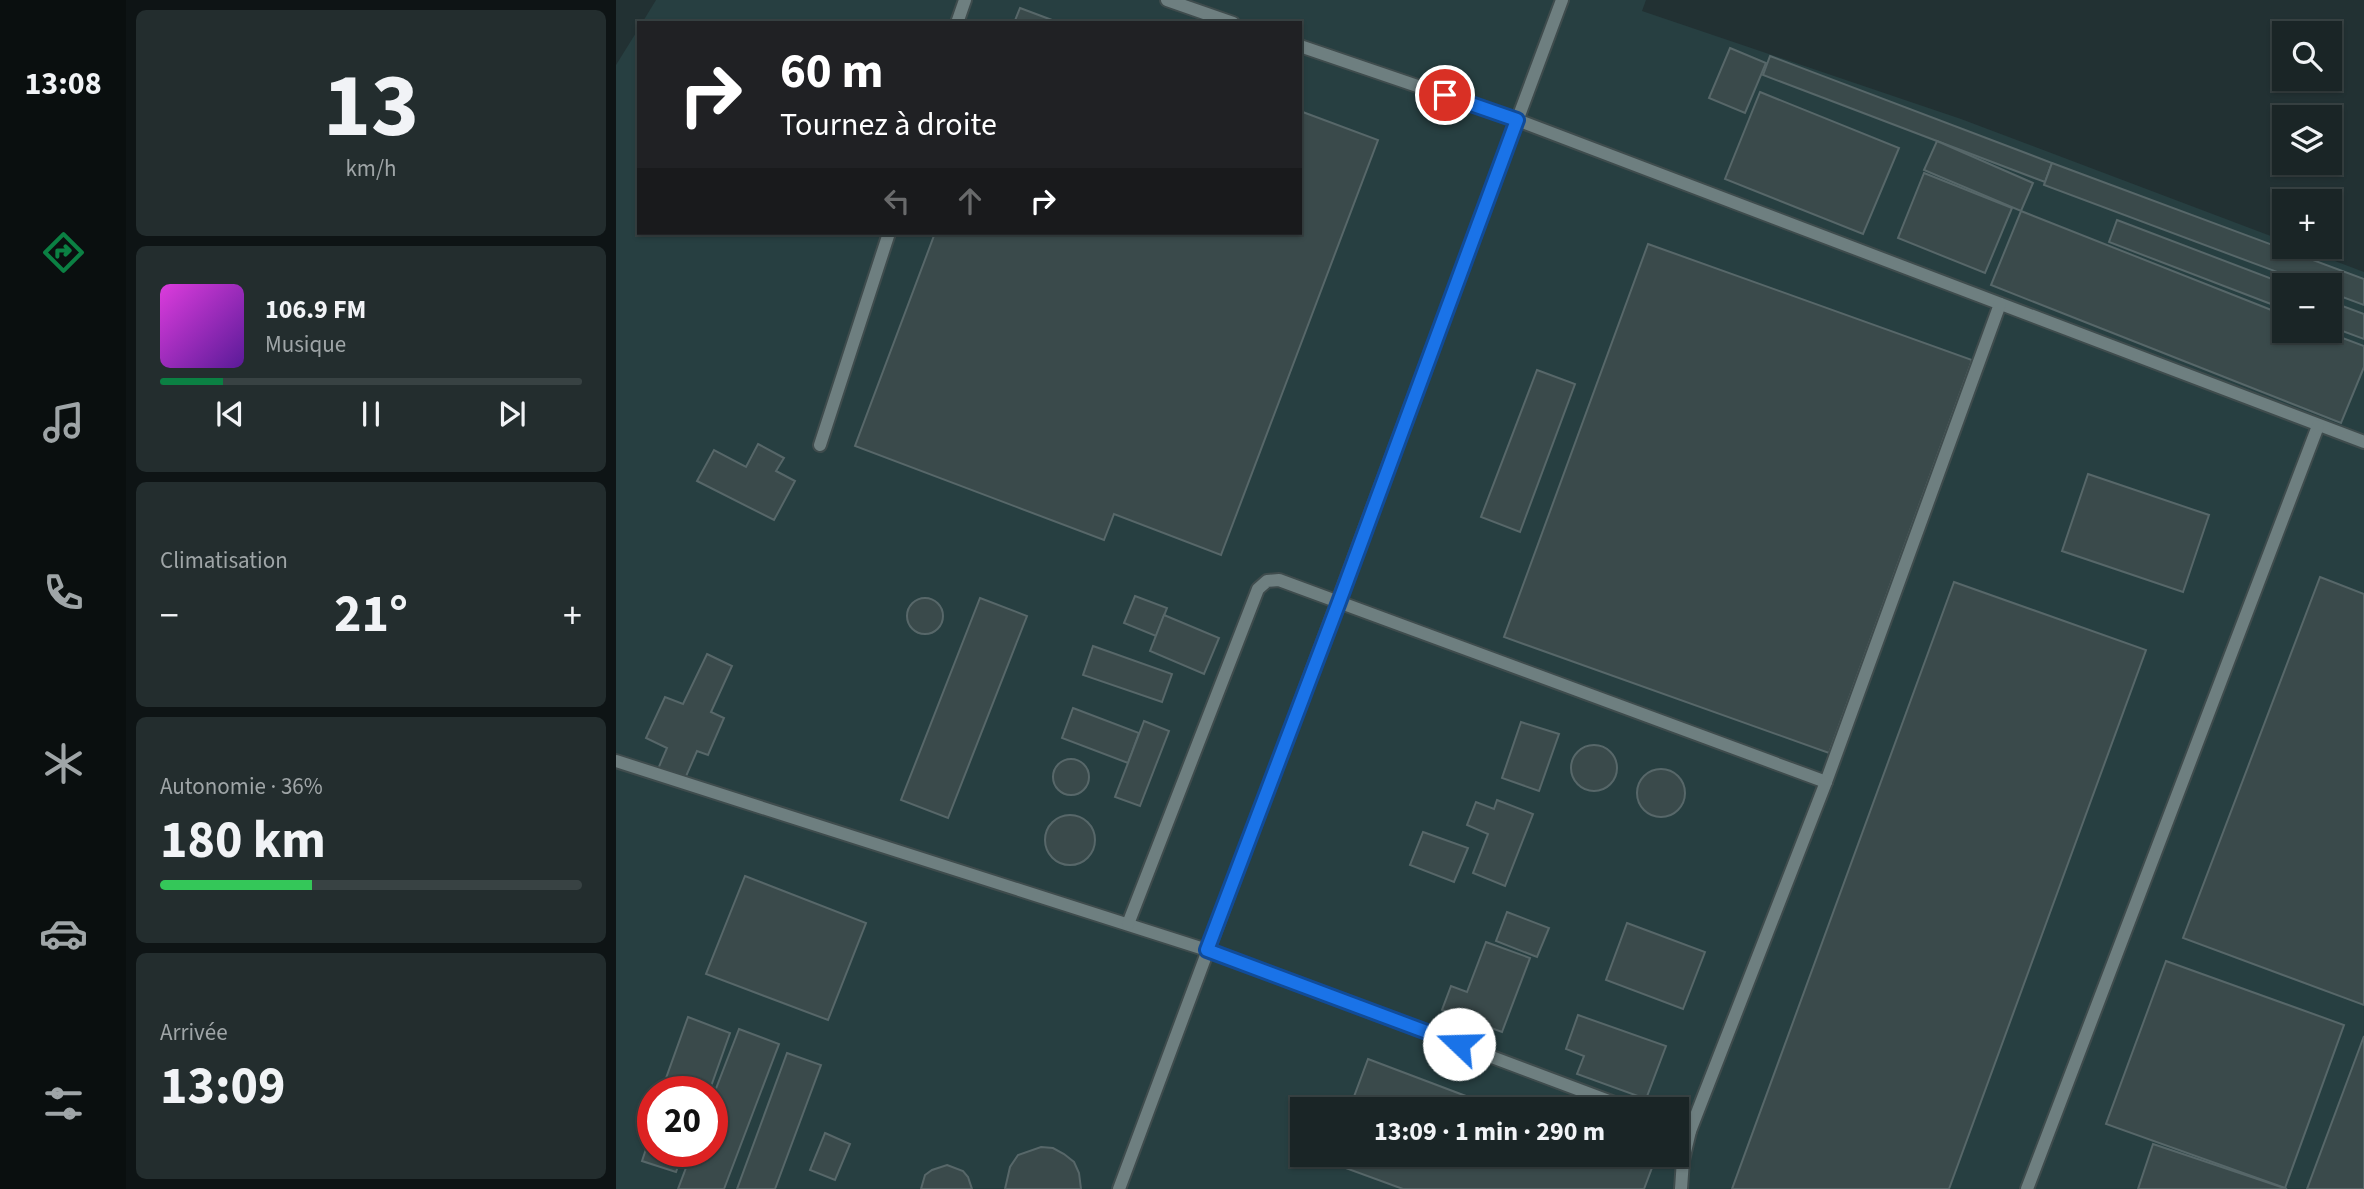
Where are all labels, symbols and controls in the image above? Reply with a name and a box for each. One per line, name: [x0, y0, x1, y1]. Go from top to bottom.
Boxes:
map controls: [2272, 21, 2342, 343]
button: search: [2272, 21, 2342, 91]
text: 60 m: [780, 37, 884, 107]
text: 13: [323, 42, 419, 171]
icon: right: [665, 49, 756, 140]
text: 13:08: [24, 61, 102, 107]
pin: [1415, 65, 1475, 125]
icon: arrive: [1426, 76, 1464, 114]
text: Tournez à droite: [780, 102, 997, 148]
button: layers: [2272, 105, 2342, 175]
text: km/h: [345, 152, 397, 185]
icon: left: [878, 182, 916, 220]
icon: ahead: [951, 182, 989, 220]
icon: right: [1024, 182, 1062, 220]
button: +: [2272, 189, 2342, 259]
icon: directions: [39, 228, 88, 277]
button: −: [2272, 273, 2342, 343]
text: 106.9 FM: [265, 291, 366, 328]
text: Musique: [265, 328, 346, 361]
icon: previous: [211, 395, 249, 433]
icon: pause: [352, 395, 390, 433]
icon: next: [493, 395, 531, 433]
icon: music: [39, 398, 88, 447]
text: Climatisation: [160, 544, 288, 577]
icon: phone: [39, 568, 88, 617]
text: 21°: [334, 578, 408, 652]
text: −: [160, 589, 179, 643]
text: +: [563, 589, 582, 643]
icon: climate: [39, 739, 88, 788]
text: Autonomie · 36%: [160, 770, 323, 803]
text: 180 km: [160, 804, 326, 878]
icon: car: [39, 909, 88, 958]
position arrow: [1422, 1007, 1496, 1081]
text: Arrivée: [160, 1016, 228, 1049]
text: 13:09: [160, 1050, 285, 1124]
speed limit sign: 20: [637, 1076, 728, 1167]
icon: filters: [39, 1079, 88, 1128]
text: 13:09 · 1 min · 290 m: [1374, 1113, 1605, 1150]

